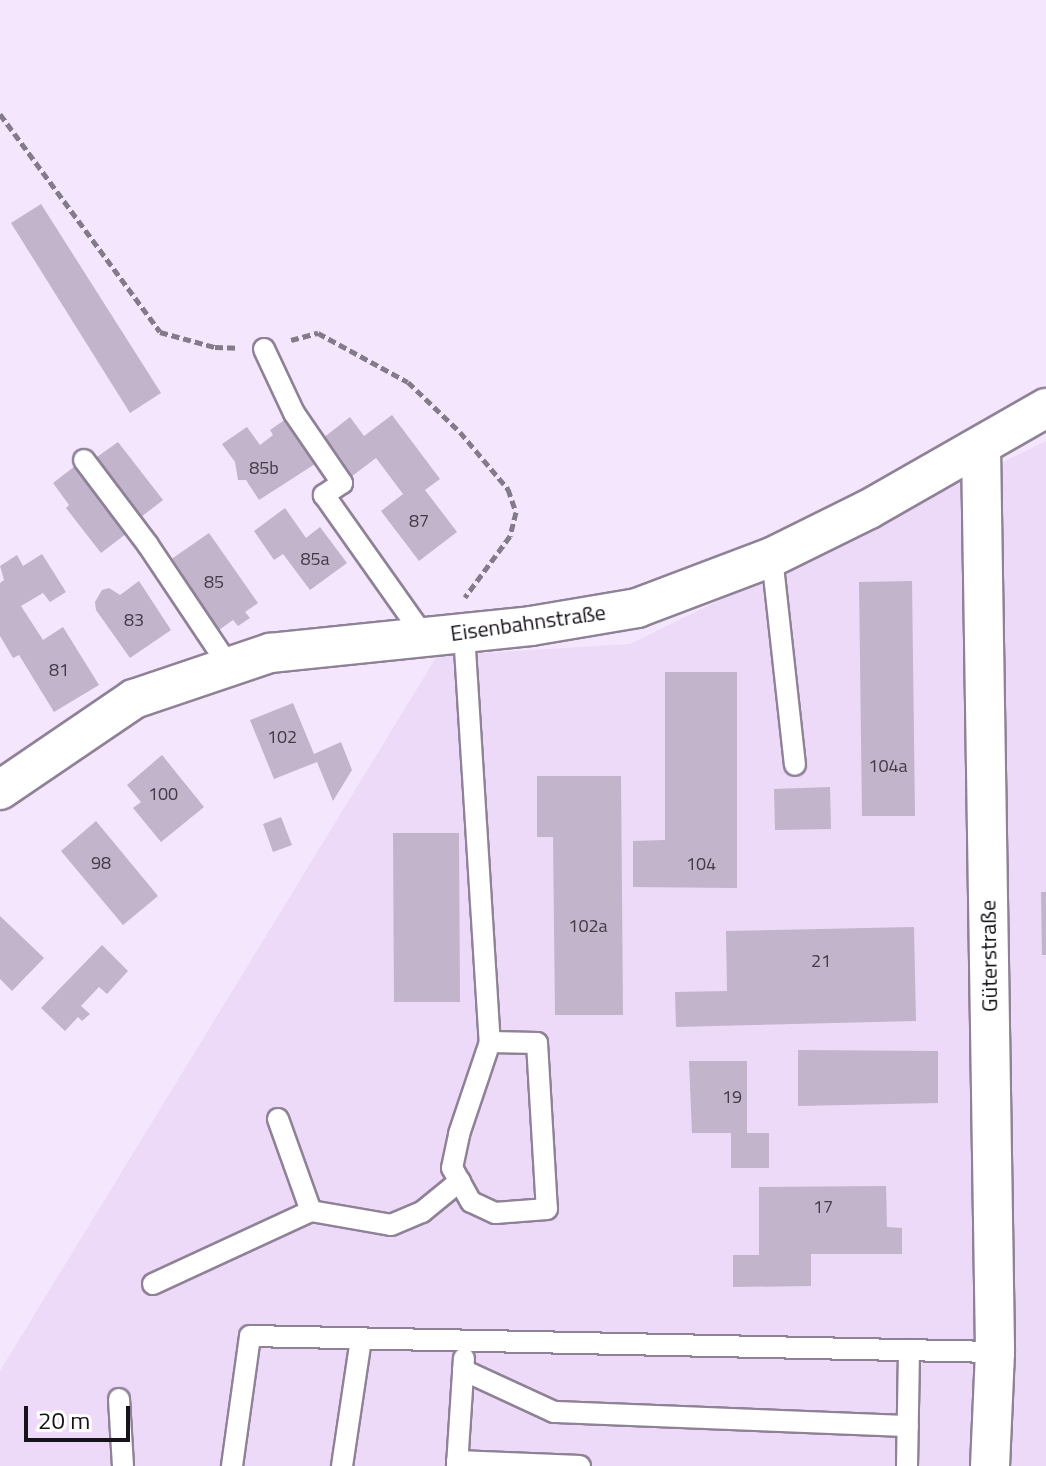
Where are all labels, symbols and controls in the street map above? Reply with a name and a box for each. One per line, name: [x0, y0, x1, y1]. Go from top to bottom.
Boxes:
house number: 85b: [249, 457, 279, 479]
house number: 87: [409, 510, 429, 532]
house number: 85a: [300, 548, 330, 570]
house number: 85: [204, 571, 224, 593]
street label: Eisenbahnstraße: [449, 599, 607, 647]
house number: 83: [124, 609, 144, 631]
house number: 81: [49, 659, 69, 681]
house number: 102: [267, 726, 297, 748]
house number: 104a: [868, 755, 908, 777]
house number: 100: [148, 783, 178, 805]
house number: 98: [91, 852, 111, 874]
house number: 104: [686, 853, 716, 875]
street label: Güterstraße: [975, 900, 1003, 1012]
house number: 102a: [568, 915, 608, 937]
house number: 21: [811, 950, 831, 972]
house number: 19: [722, 1086, 742, 1108]
house number: 17: [813, 1196, 833, 1218]
scale bar: [28, 1390, 134, 1440]
text: 20 m: [38, 1402, 90, 1438]

